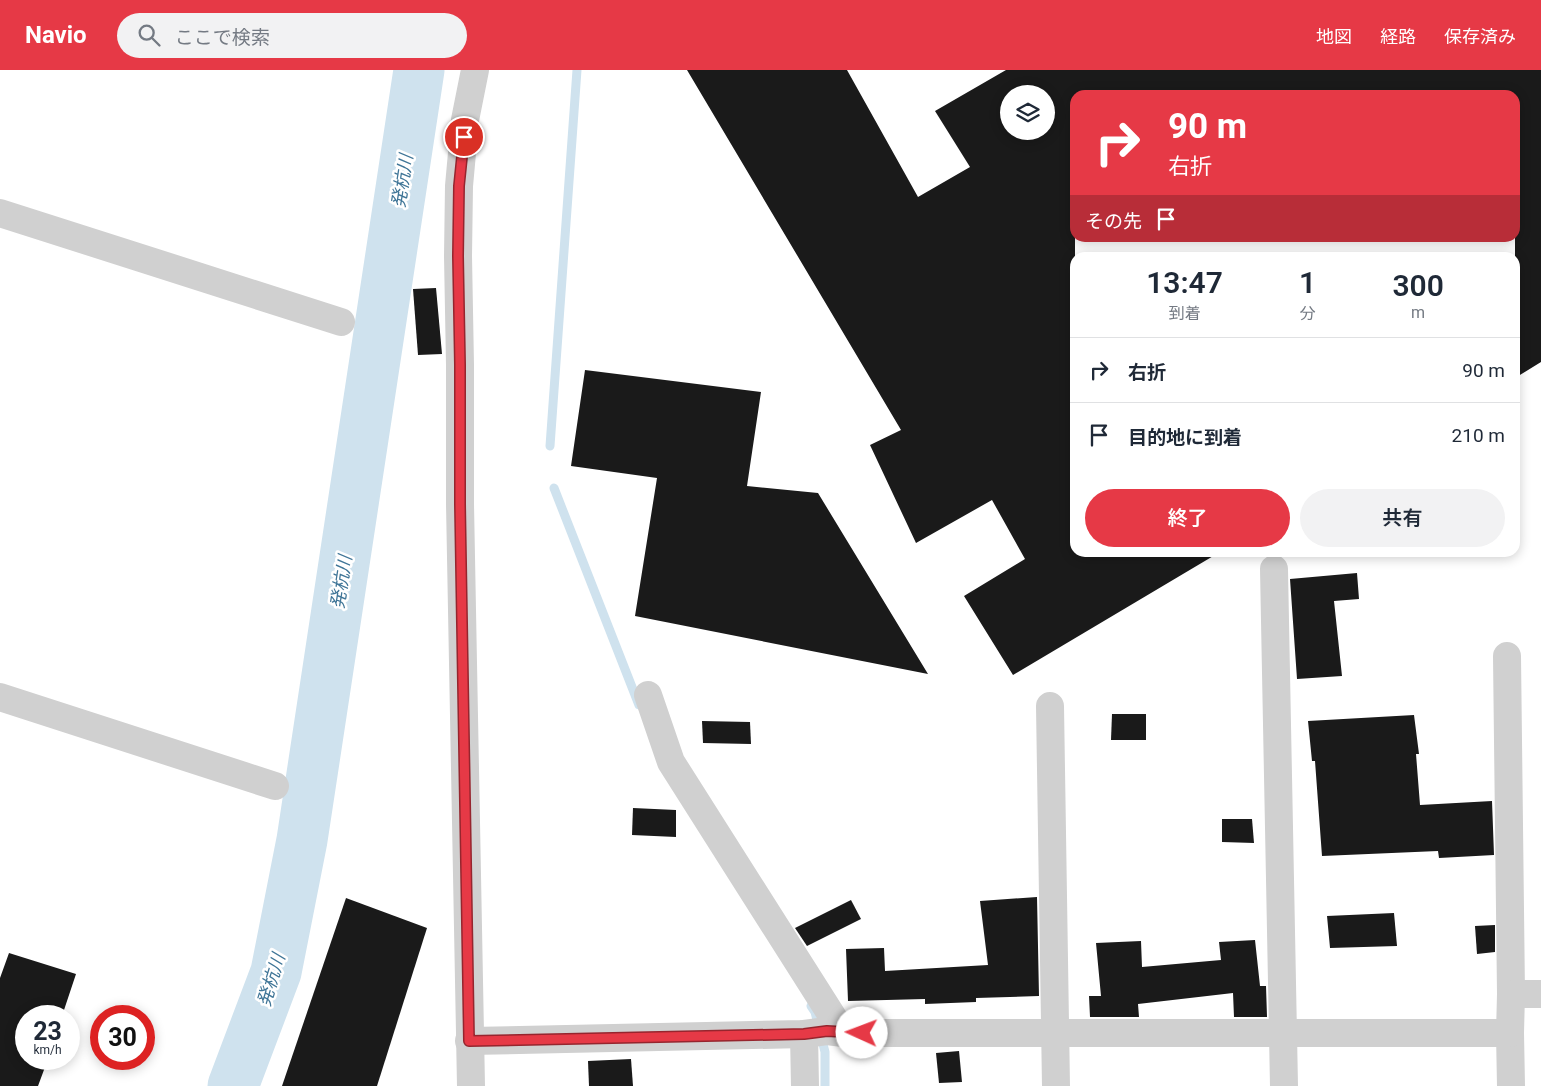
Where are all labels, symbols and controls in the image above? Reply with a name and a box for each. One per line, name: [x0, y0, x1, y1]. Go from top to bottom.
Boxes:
search box: [117, 13, 467, 58]
text: Navio: [25, 21, 87, 49]
icon: search: [135, 21, 163, 49]
text: ここで検索: [175, 26, 270, 49]
text: 地図: [1316, 26, 1352, 47]
text: 経路: [1380, 26, 1416, 47]
text: 保存済み: [1444, 26, 1516, 47]
map controls: [1000, 85, 1055, 140]
button: layers: [1000, 85, 1055, 140]
text: 90 m: [1168, 106, 1247, 147]
icon: right: [1085, 110, 1150, 175]
pin: [443, 116, 485, 158]
icon: arrive: [450, 123, 478, 151]
water label: 発杭川: [387, 151, 417, 209]
text: 右折: [1168, 154, 1212, 179]
icon: arrive: [1152, 205, 1180, 233]
text: その先: [1085, 210, 1142, 233]
text: 13:47: [1146, 265, 1223, 300]
text: 1: [1299, 265, 1316, 300]
text: 300: [1392, 268, 1444, 303]
text: m: [1411, 303, 1425, 322]
text: 到着: [1169, 304, 1201, 323]
text: 分: [1300, 304, 1316, 323]
icon: right: [1085, 356, 1113, 384]
text: 90 m: [1462, 359, 1505, 382]
text: 右折: [1128, 361, 1166, 384]
icon: arrive: [1085, 421, 1113, 449]
text: 210 m: [1452, 424, 1505, 447]
text: 目的地に到着: [1128, 426, 1242, 449]
button: 終了: [1085, 489, 1290, 547]
button: 共有: [1300, 489, 1505, 547]
water label: 発杭川: [326, 552, 356, 610]
water label: 発杭川: [253, 949, 290, 1009]
speed limit sign: 30: [90, 1005, 155, 1070]
position arrow: [835, 1006, 887, 1058]
text: 23: [33, 1017, 62, 1046]
text: km/h: [33, 1043, 62, 1057]

